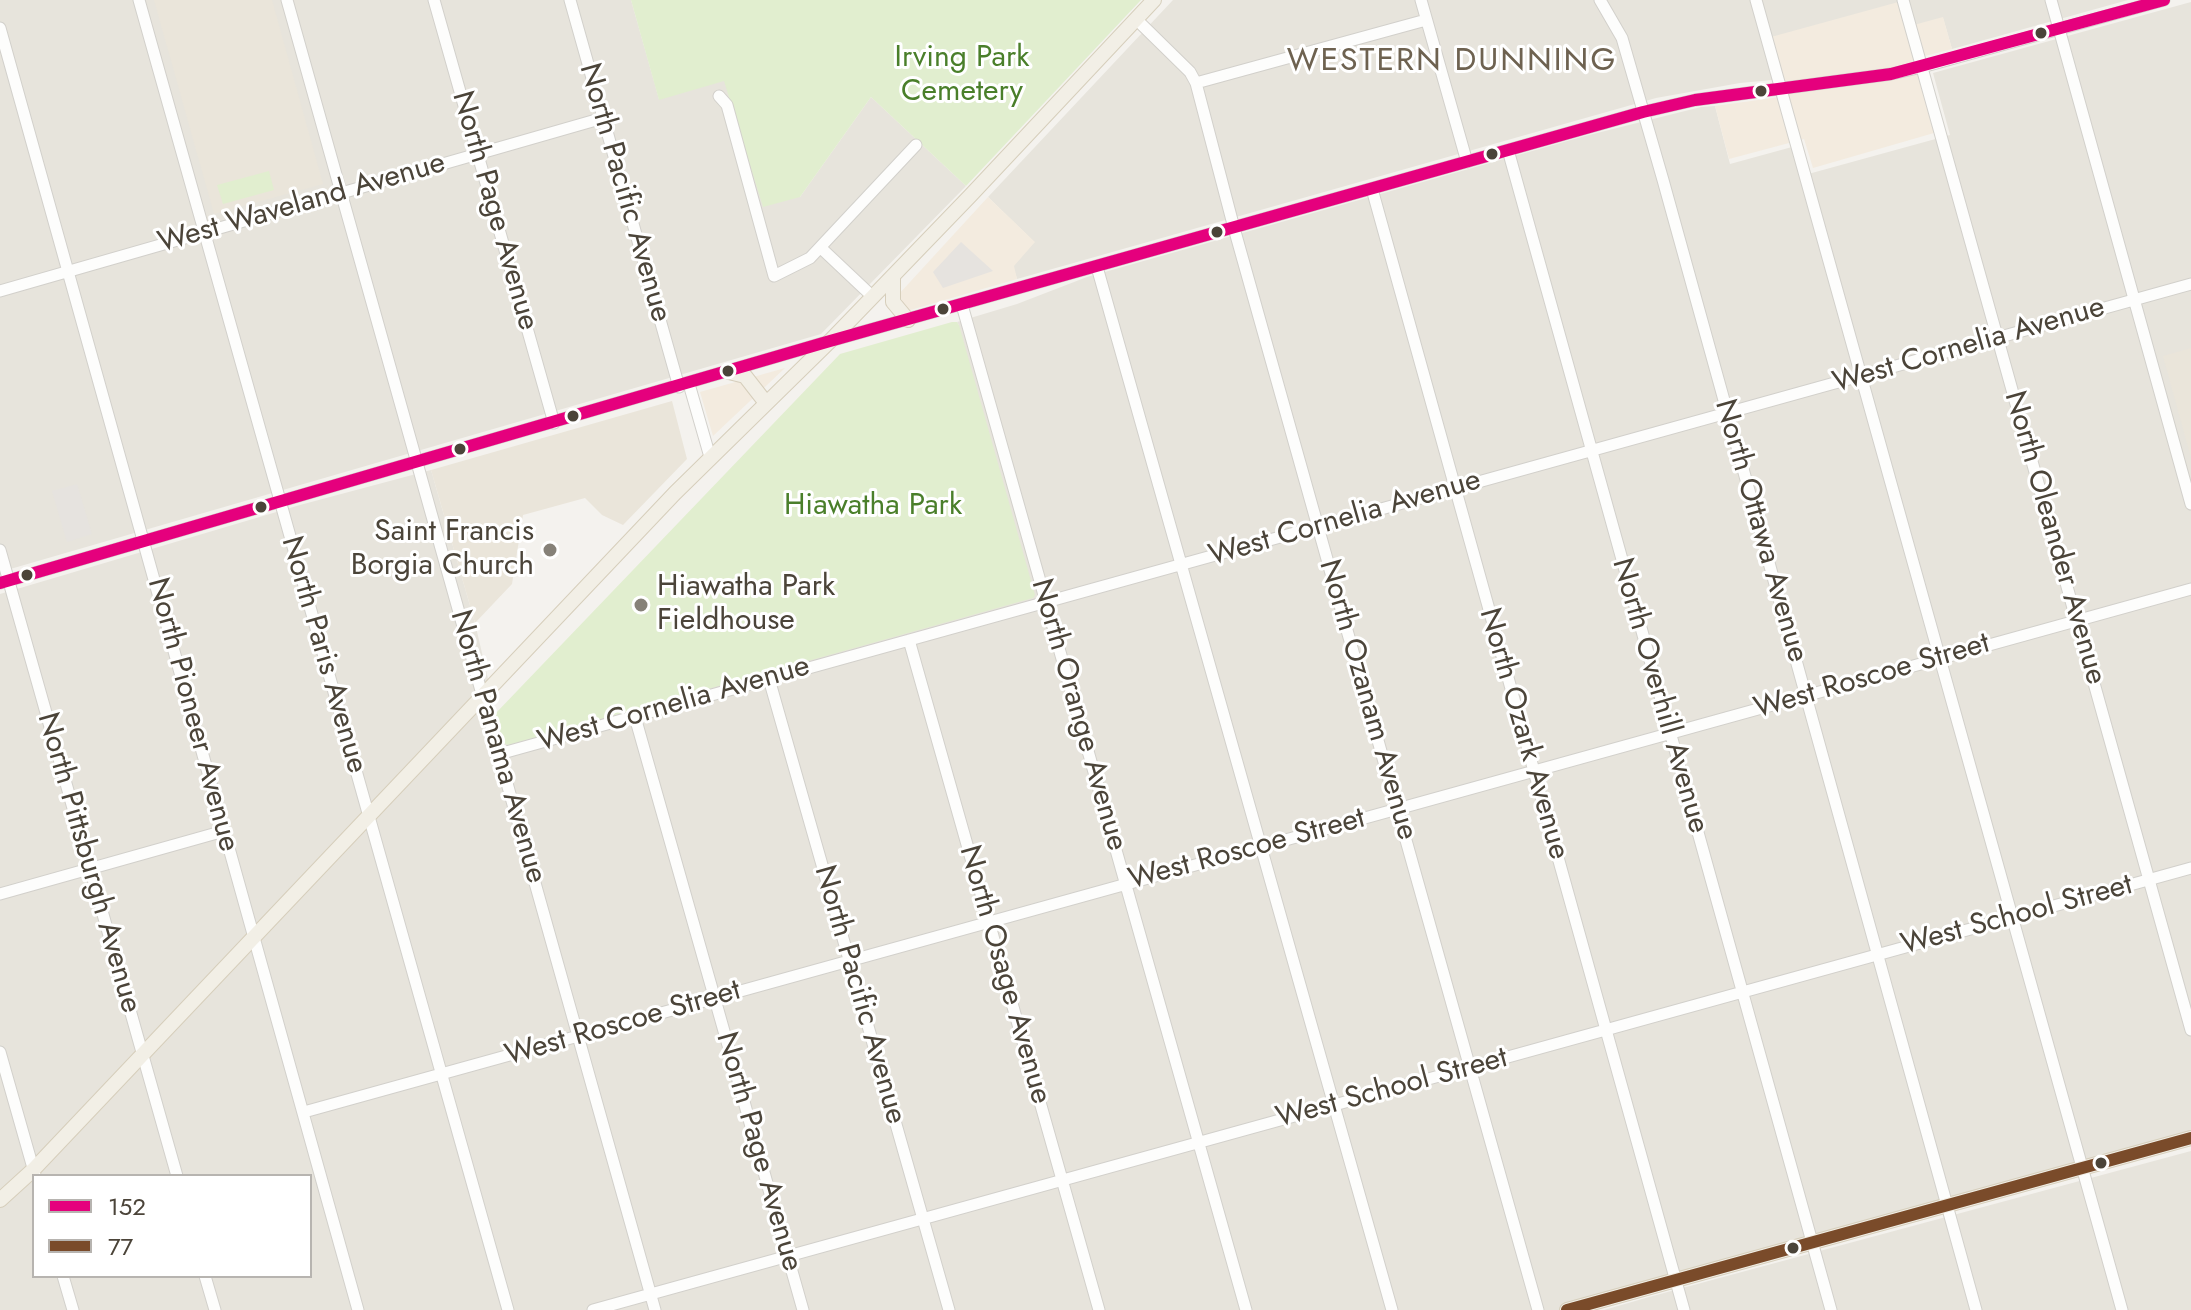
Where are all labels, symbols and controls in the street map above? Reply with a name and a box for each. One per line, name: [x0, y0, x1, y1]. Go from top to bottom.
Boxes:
unlabelled marker: [2033, 25, 2049, 41]
park label: Irving Park Cemetery: [895, 41, 1029, 112]
district label: WESTERN DUNNING: [1287, 43, 1617, 81]
street label: North Pacific Avenue: [570, 60, 678, 326]
unlabelled marker: [1753, 83, 1769, 99]
street label: North Page Avenue: [443, 87, 545, 335]
street label: West Waveland Avenue: [154, 146, 450, 262]
unlabelled marker: [1484, 146, 1500, 162]
unlabelled marker: [1209, 224, 1225, 240]
street label: West Cornelia Avenue: [1829, 290, 2109, 402]
unlabelled marker: [935, 301, 951, 317]
unlabelled marker: [720, 363, 736, 379]
street label: North Oleander Avenue: [1995, 387, 2113, 689]
street label: North Ottawa Avenue: [1705, 396, 1815, 666]
unlabelled marker: [565, 408, 581, 424]
unlabelled marker: [452, 441, 468, 457]
street label: West Cornelia Avenue: [1205, 463, 1485, 575]
park label: Hiawatha Park: [784, 489, 962, 525]
unlabelled marker: [253, 499, 269, 515]
place label: Saint Francis Borgia Church: [351, 515, 534, 586]
street label: North Paris Avenue: [272, 533, 374, 777]
marker: Saint Francis Borgia Church: [541, 541, 559, 559]
street label: North Overhill Avenue: [1603, 554, 1715, 838]
street label: North Ozanam Avenue: [1310, 556, 1424, 844]
unlabelled marker: [19, 567, 35, 583]
place label: Hiawatha Park Fieldhouse: [657, 570, 835, 640]
street label: North Pioneer Avenue: [138, 574, 246, 856]
street label: North Orange Avenue: [1022, 575, 1134, 855]
marker: Hiawatha Park Fieldhouse: [632, 596, 650, 614]
street label: North Ozark Avenue: [1470, 604, 1576, 864]
street label: North Panama Avenue: [441, 606, 553, 888]
street label: West Roscoe Street: [1750, 626, 1994, 728]
street label: West Cornelia Avenue: [534, 649, 814, 761]
street label: North Pittsburgh Avenue: [28, 709, 148, 1017]
street label: West Roscoe Street: [1125, 801, 1369, 899]
street label: North Osage Avenue: [950, 842, 1058, 1108]
street label: North Pacific Avenue: [805, 862, 913, 1128]
street label: West School Street: [1897, 868, 2137, 964]
street label: West Roscoe Street: [501, 973, 745, 1075]
street label: North Page Avenue: [707, 1028, 809, 1276]
street label: West School Street: [1272, 1041, 1512, 1137]
unlabelled marker: [2093, 1155, 2109, 1171]
legend: [32, 1174, 312, 1278]
text: 152: [108, 1189, 146, 1224]
text: 77: [108, 1229, 133, 1264]
unlabelled marker: [1785, 1240, 1801, 1256]

